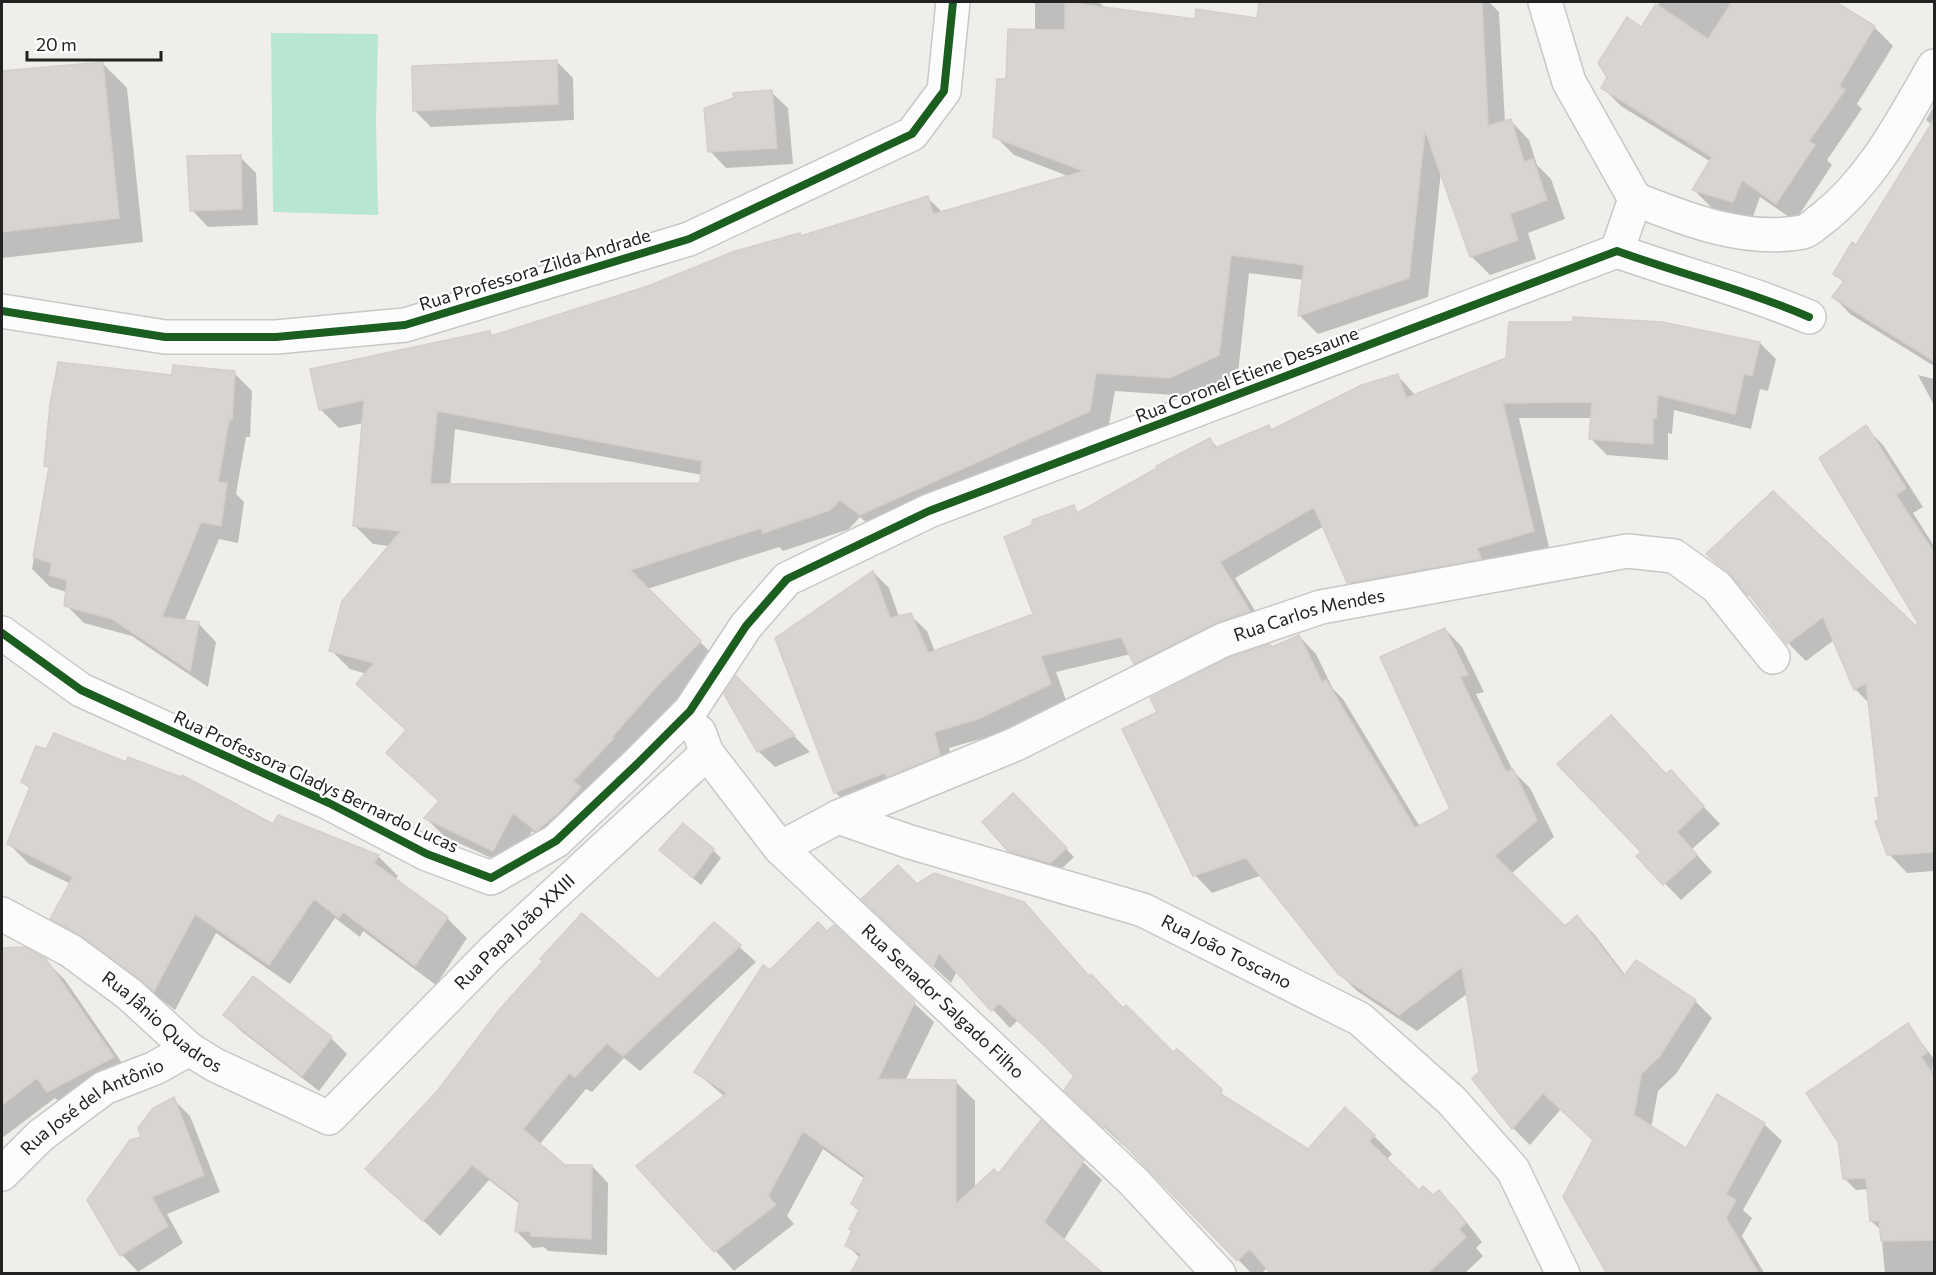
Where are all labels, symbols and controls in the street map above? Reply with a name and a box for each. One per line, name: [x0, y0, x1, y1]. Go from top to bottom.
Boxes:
scale bar: [27, 24, 160, 62]
text: 20 m: [36, 33, 77, 55]
street label: Rua Professora Zilda Andrade: [416, 223, 653, 315]
street label: Rua Coronel Etiene Dessaune: [1132, 321, 1361, 427]
street label: Rua Carlos Mendes: [1231, 584, 1386, 646]
street label: Rua Professora Gladys Bernardo Lucas: [171, 705, 462, 857]
street label: Rua Papa João XXIII: [449, 869, 579, 994]
street label: Rua João Toscano: [1158, 909, 1296, 993]
street label: Rua Senador Salgado Filho: [858, 919, 1029, 1083]
street label: Rua Jânio Quadros: [98, 966, 226, 1077]
street label: Rua José del Antônio: [15, 1053, 167, 1159]

